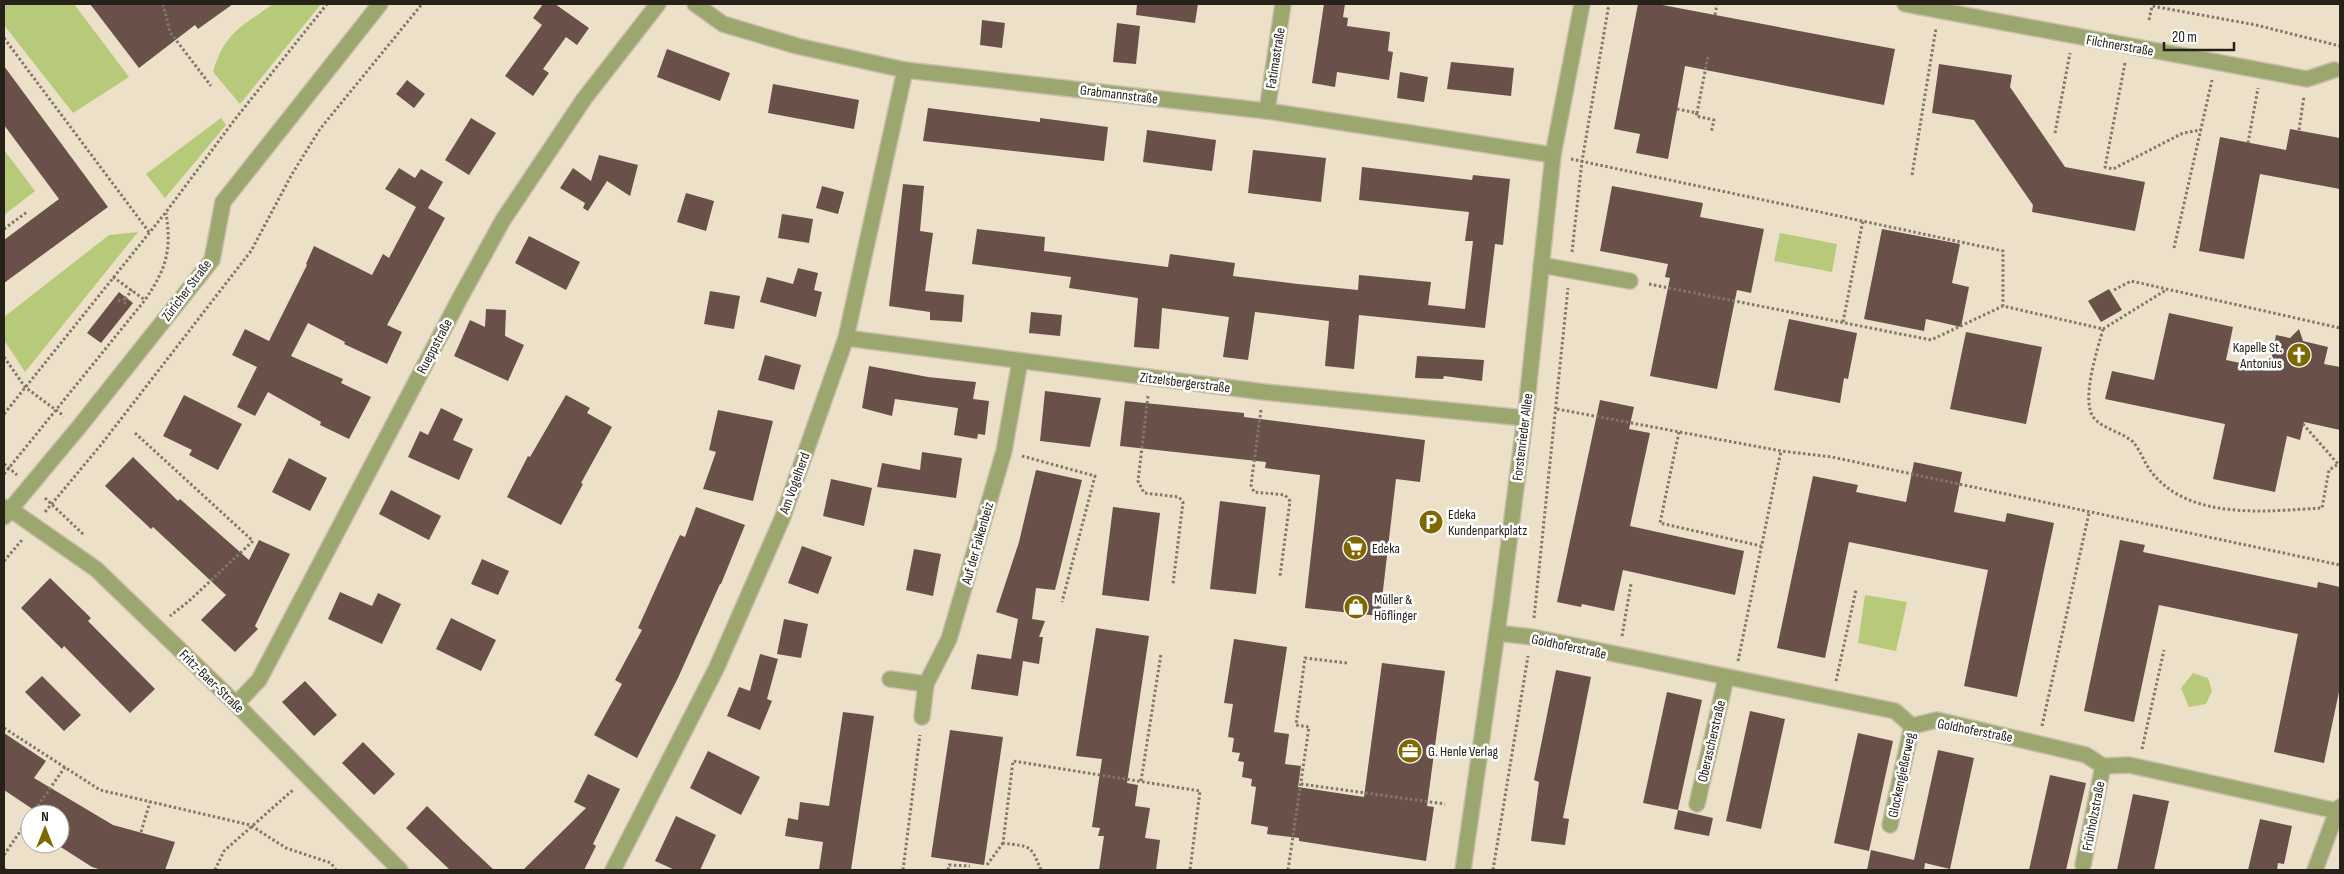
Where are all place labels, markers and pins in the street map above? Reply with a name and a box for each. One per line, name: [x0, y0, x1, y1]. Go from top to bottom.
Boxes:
place label: Kapelle St. Antonius: [2233, 339, 2282, 372]
church icon: Kapelle St. Antonius: [2286, 342, 2312, 368]
place label: Edeka Kundenparkplatz: [1448, 506, 1527, 539]
parking icon: Edeka Kundenparkplatz: [1418, 509, 1444, 535]
supermarket icon: Edeka: [1342, 535, 1368, 561]
place label: Edeka: [1372, 540, 1400, 557]
place label: Müller & Höflinger: [1374, 591, 1417, 624]
shop icon: Müller & Höflinger: [1343, 594, 1369, 620]
office icon: G. Henle Verlag: [1397, 738, 1423, 764]
place label: G. Henle Verlag: [1428, 743, 1499, 760]

